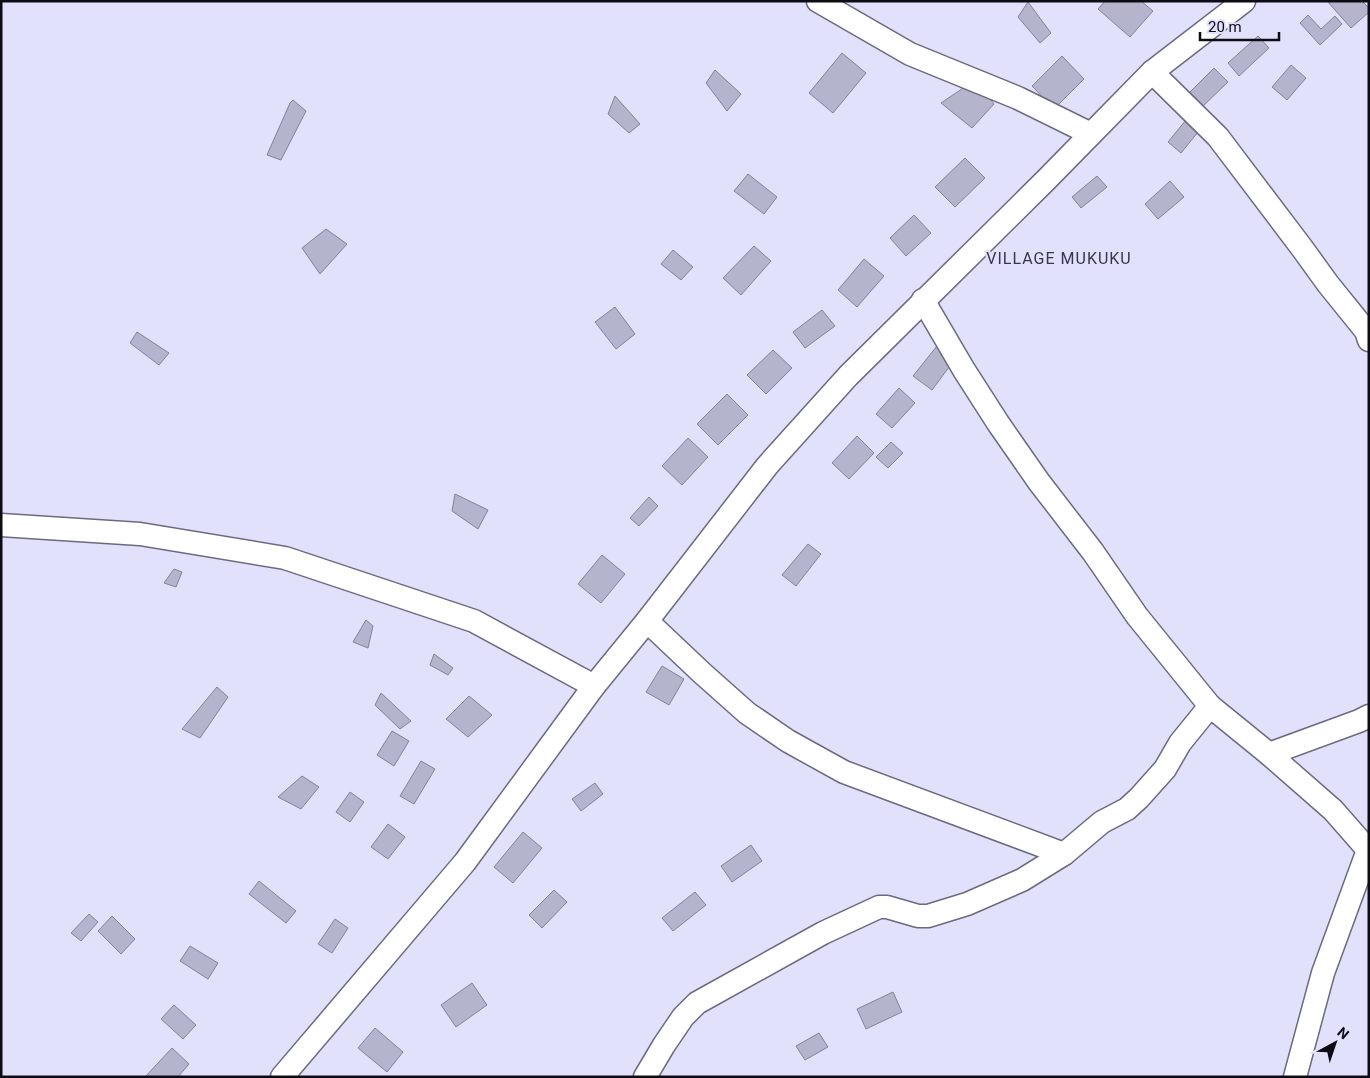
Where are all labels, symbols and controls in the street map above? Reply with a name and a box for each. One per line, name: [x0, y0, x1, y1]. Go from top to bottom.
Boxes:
scale bar: [1200, 10, 1279, 42]
text: 20 m: [1208, 18, 1242, 36]
district label: VILLAGE MUKUKU: [986, 249, 1132, 268]
north arrow: [1310, 1018, 1360, 1068]
text: N: [1334, 1024, 1352, 1042]

